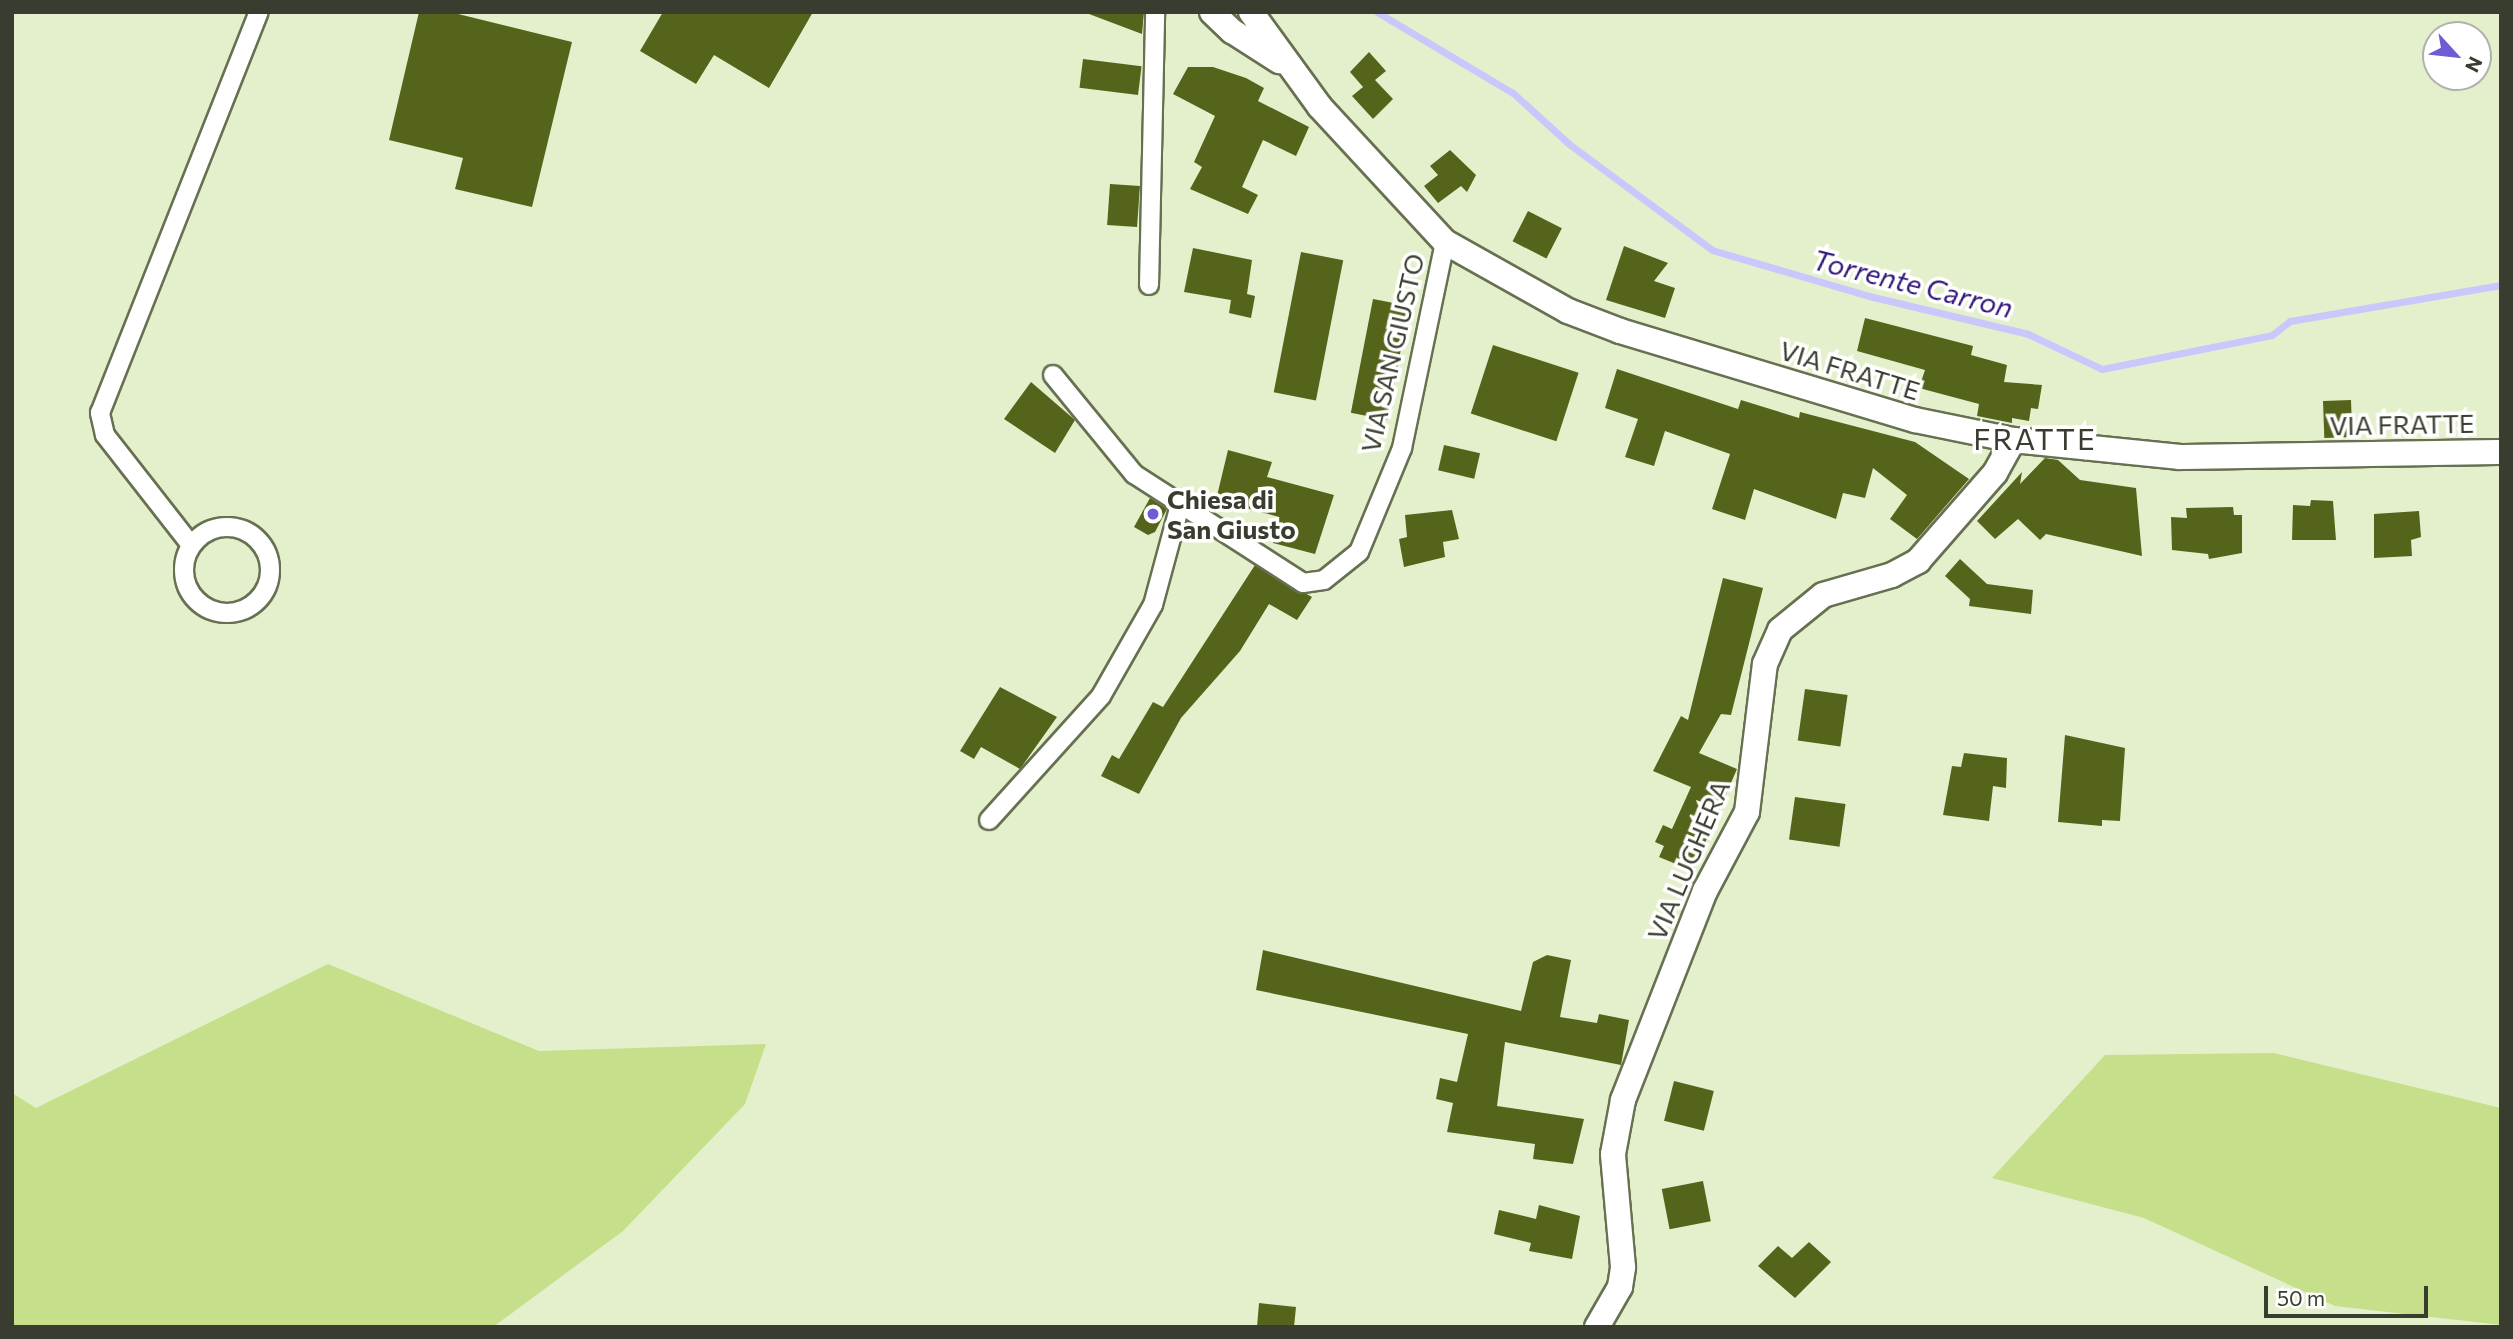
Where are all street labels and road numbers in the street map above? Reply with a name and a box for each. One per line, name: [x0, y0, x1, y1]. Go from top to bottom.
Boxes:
street label: VIA SAN GIUSTO: [1354, 251, 1430, 455]
street label: VIA FRATTE: [1776, 334, 1924, 406]
street label: VIA FRATTE: [2329, 407, 2475, 441]
street label: VIA LUGHERA: [1640, 775, 1736, 945]

